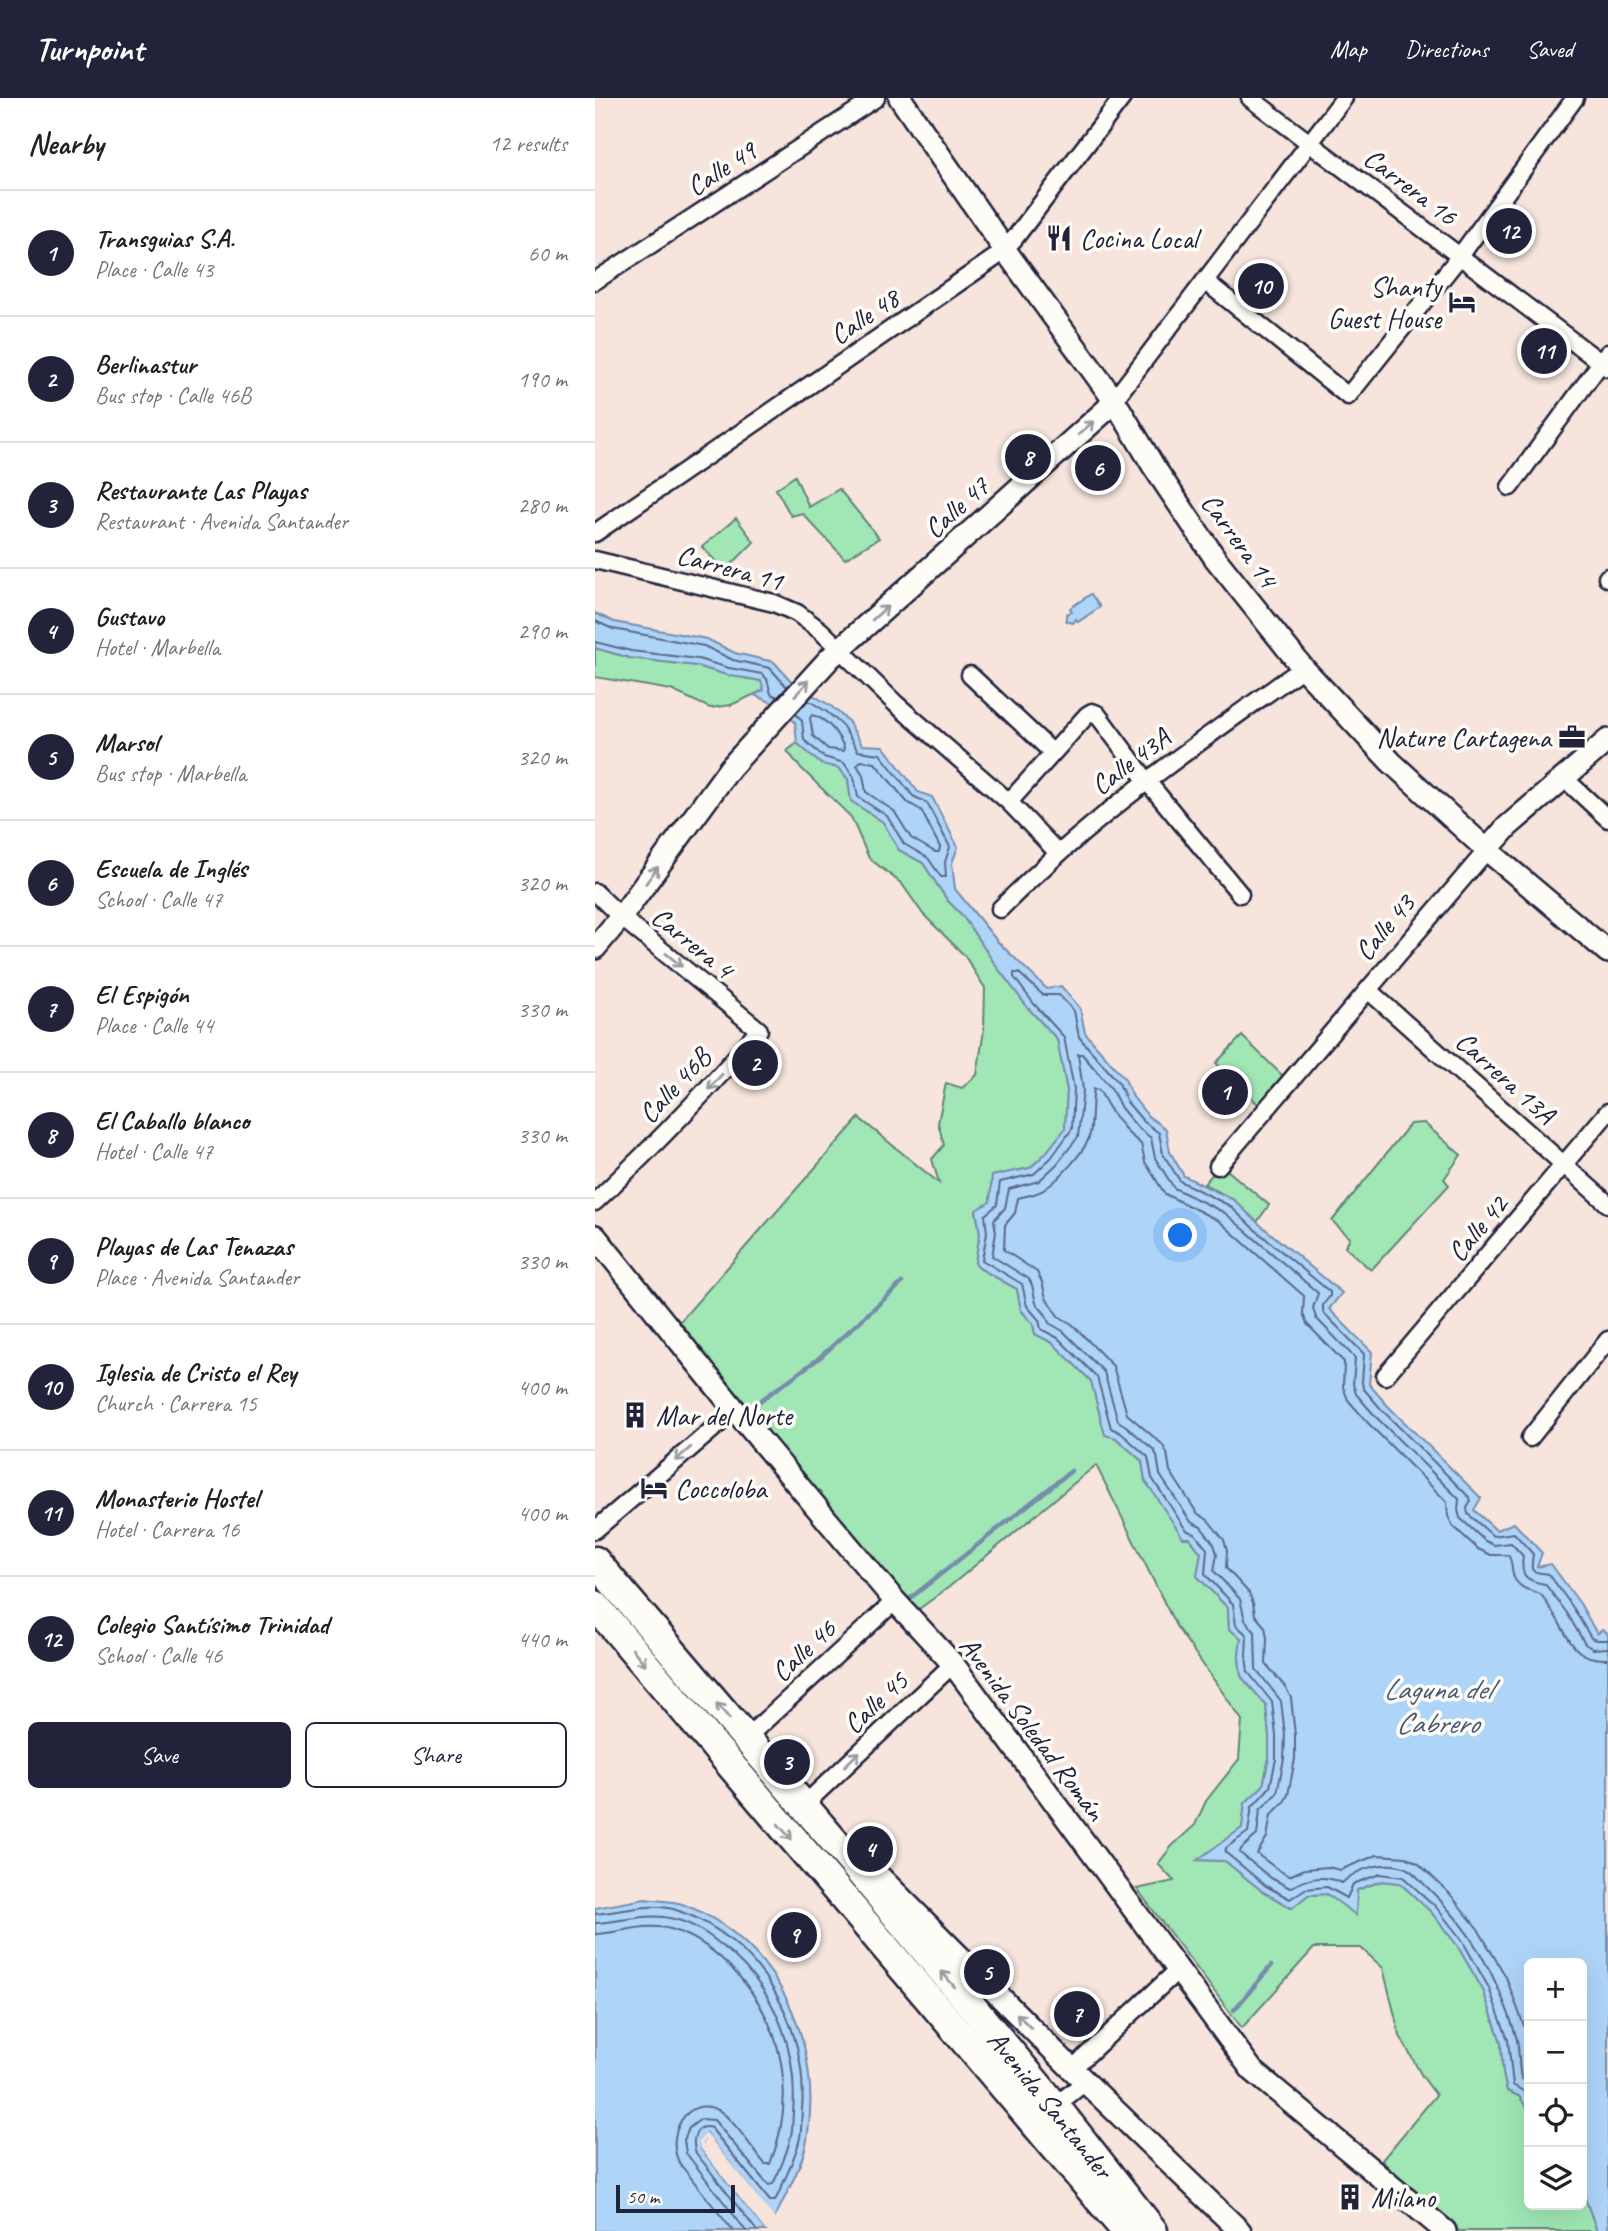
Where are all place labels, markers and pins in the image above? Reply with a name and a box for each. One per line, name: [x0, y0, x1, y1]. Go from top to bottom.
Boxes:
pin: 12: [1486, 205, 1532, 257]
place label: Cocina Local: [1080, 221, 1203, 256]
restaurant icon: Cocina Local: [1044, 223, 1074, 253]
pin: 10: [1238, 260, 1284, 312]
place label: Shanty Guest House: [1328, 269, 1443, 336]
hotel icon: Shanty Guest House: [1447, 287, 1477, 317]
pin: 11: [1521, 325, 1567, 377]
pin: 8: [1005, 431, 1051, 483]
pin: 6: [1075, 442, 1121, 494]
place label: Nature Cartagena: [1377, 720, 1553, 755]
office icon: Nature Cartagena: [1557, 722, 1587, 752]
pin: 2: [732, 1037, 778, 1089]
pin: 1: [1202, 1066, 1248, 1118]
place label: Mar del Norte: [656, 1398, 794, 1433]
building icon: Mar del Norte: [620, 1400, 650, 1430]
place label: Coccoloba: [675, 1471, 768, 1506]
hotel icon: Coccoloba: [639, 1473, 669, 1503]
pin: 3: [764, 1736, 810, 1788]
pin: 4: [847, 1823, 893, 1875]
pin: 9: [771, 1909, 817, 1961]
pin: 5: [964, 1946, 1010, 1998]
pin: 7: [1054, 1988, 1100, 2040]
place label: Milano: [1371, 2180, 1437, 2215]
building icon: Milano: [1335, 2182, 1365, 2212]

